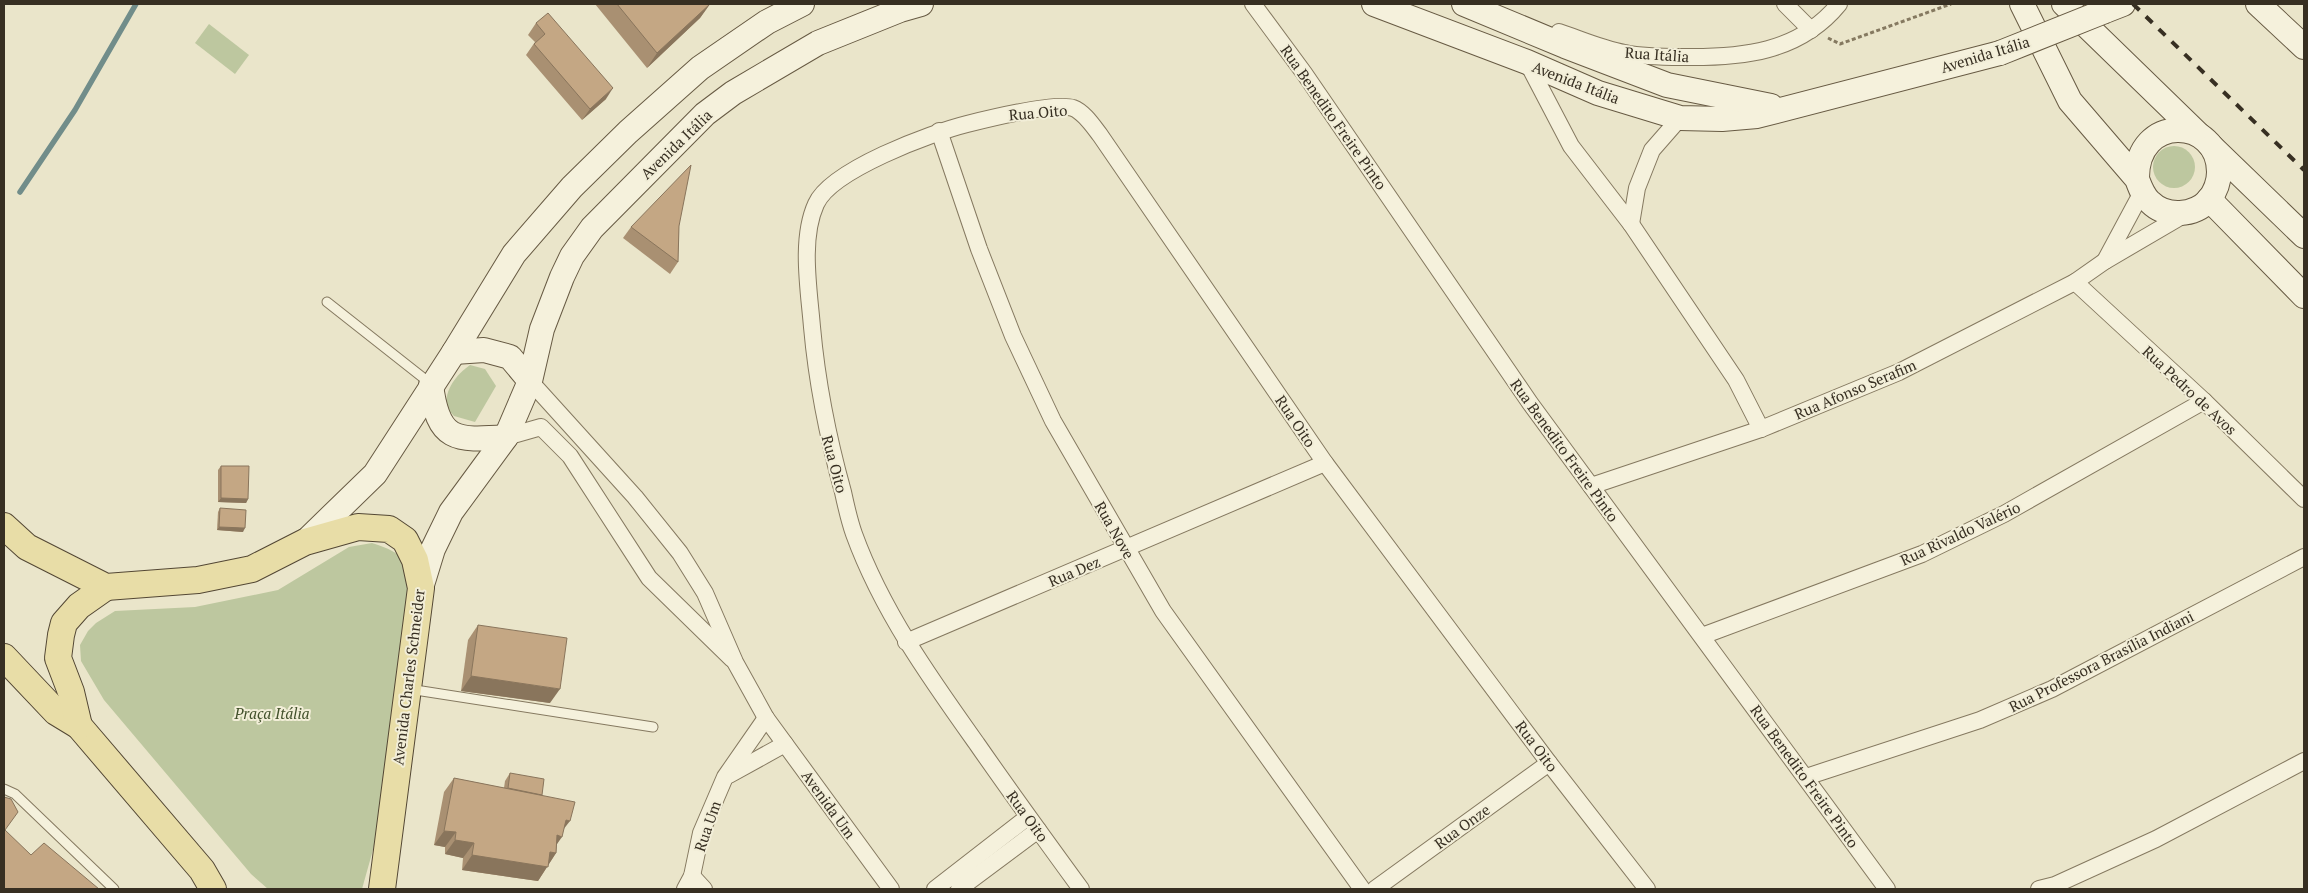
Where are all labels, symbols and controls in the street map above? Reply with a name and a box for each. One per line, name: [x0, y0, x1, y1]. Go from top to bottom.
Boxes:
street label: Avenida Itália: [1938, 31, 2032, 77]
street label: Rua Benedito Freire Pinto: [1276, 41, 1392, 193]
street label: Rua Itália: [1624, 42, 1690, 66]
street label: Avenida Itália: [1529, 56, 1623, 108]
street label: Rua Oito: [1008, 99, 1068, 125]
street label: Avenida Itália: [636, 105, 716, 183]
street label: Rua Pedro de Avos: [2139, 341, 2241, 439]
street label: Rua Afonso Serafim: [1791, 354, 1919, 424]
street label: Rua Benedito Freire Pinto: [1506, 374, 1624, 526]
street label: Rua Oito: [1271, 391, 1321, 451]
street label: Rua Oito: [818, 433, 852, 495]
street label: Rua Rivaldo Valério: [1897, 496, 2023, 570]
street label: Rua Nove: [1091, 498, 1139, 562]
street label: Rua Dez: [1045, 551, 1103, 591]
street label: Avenida Charles Schneider: [387, 587, 429, 766]
street label: Rua Professora Brasília Indiani: [2005, 606, 2197, 716]
street label: Rua Benedito Freire Pinto: [1746, 700, 1864, 852]
park label: Praça Itália: [233, 703, 310, 723]
street label: Rua Oito: [1511, 716, 1563, 776]
street label: Avenida Um: [797, 766, 861, 842]
street label: Rua Oito: [1003, 786, 1053, 846]
street label: Rua Um: [689, 798, 725, 854]
street label: Rua Onze: [1430, 799, 1494, 853]

